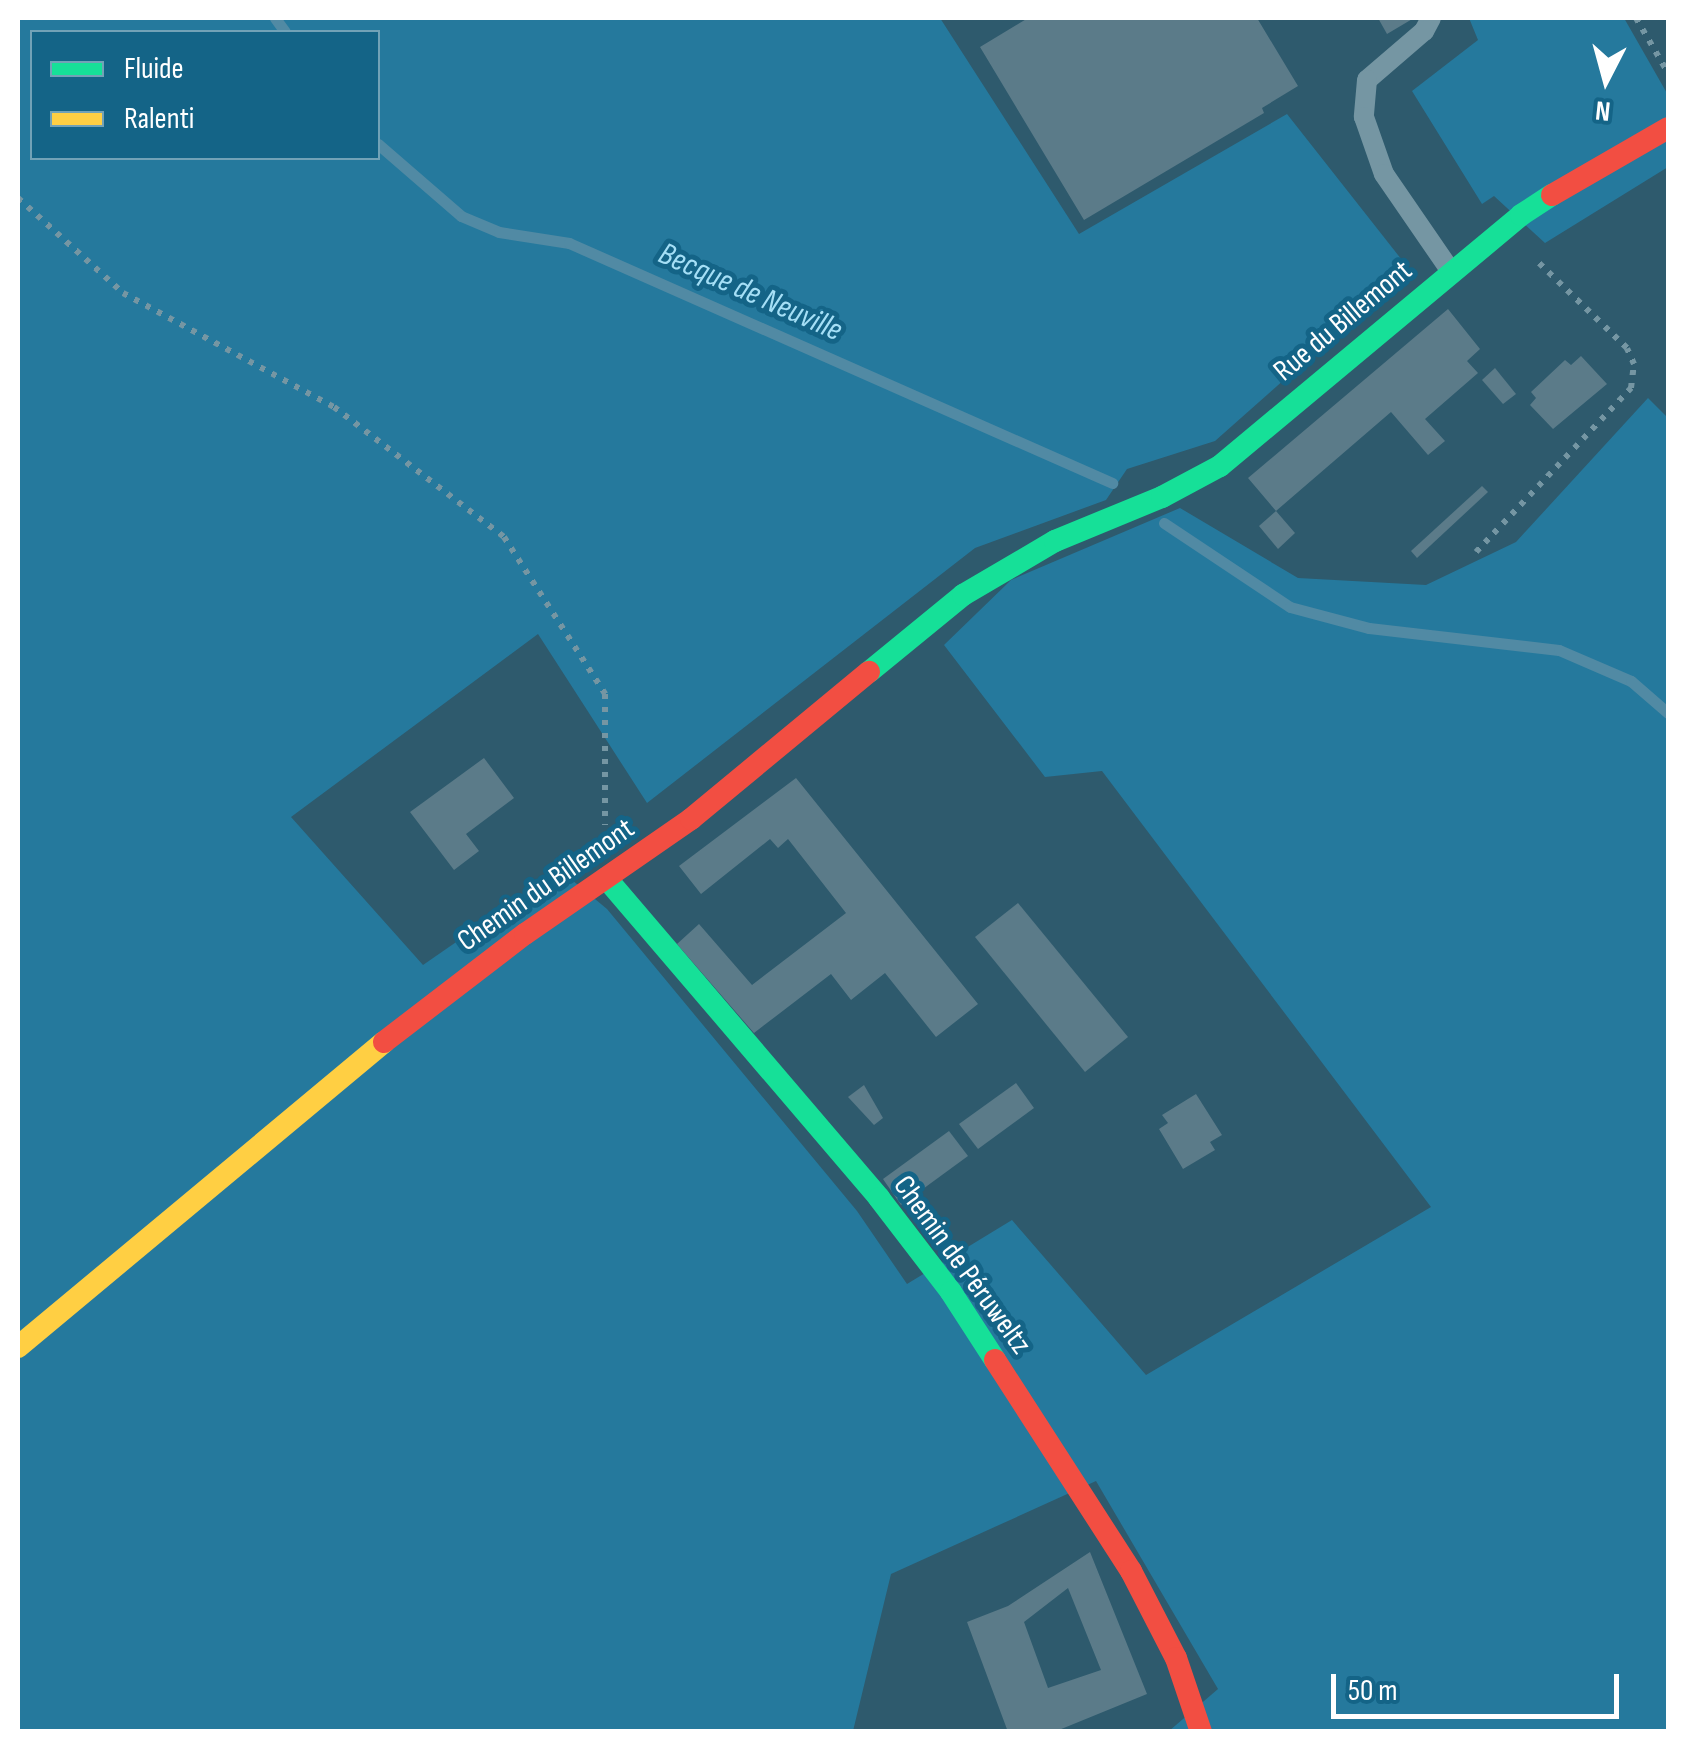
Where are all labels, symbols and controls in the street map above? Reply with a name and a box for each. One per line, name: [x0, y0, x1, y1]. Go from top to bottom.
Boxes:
legend: [30, 30, 380, 160]
north arrow: [1556, 30, 1656, 130]
text: Fluide: [124, 51, 184, 87]
text: N: [1594, 93, 1612, 128]
text: Ralenti: [124, 101, 194, 137]
water label: Becque de Neuville: [652, 235, 848, 351]
street label: Rue du Billemont: [1267, 253, 1419, 389]
street label: Chemin du Billemont: [451, 811, 641, 959]
street label: Chemin de Péruweltz: [885, 1169, 1039, 1361]
scale bar: [1336, 1654, 1624, 1716]
text: 50 m: [1348, 1673, 1397, 1709]

